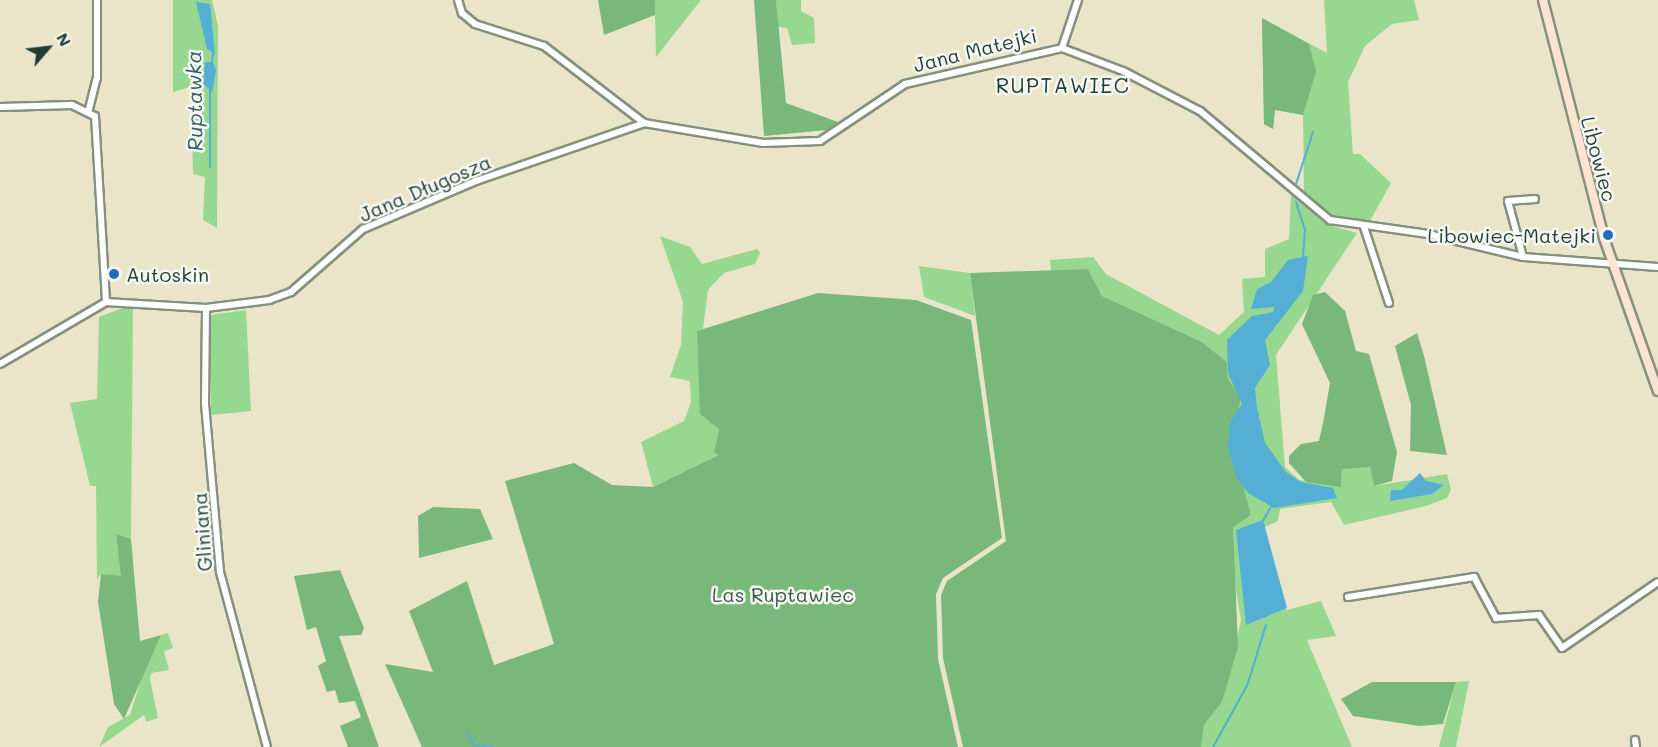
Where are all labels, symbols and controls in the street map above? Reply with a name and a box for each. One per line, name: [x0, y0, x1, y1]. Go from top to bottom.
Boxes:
north arrow: [18, 18, 78, 78]
street label: Jana Matejki: [911, 23, 1039, 77]
text: N: [52, 29, 76, 50]
water label: Ruptawka: [181, 50, 207, 152]
district label: RUPTAWIEC: [996, 72, 1130, 98]
street label: Libowiec: [1576, 114, 1622, 204]
street label: Jana Długosza: [355, 149, 495, 227]
place label: Libowiec-Matejki: [1428, 223, 1596, 247]
marker: Libowiec-Matejki: [1601, 228, 1615, 242]
place label: Autoskin: [126, 262, 209, 286]
marker: Autoskin: [107, 267, 121, 281]
street label: Gliniana: [187, 492, 217, 572]
park label: Las Ruptawiec: [712, 582, 854, 606]

